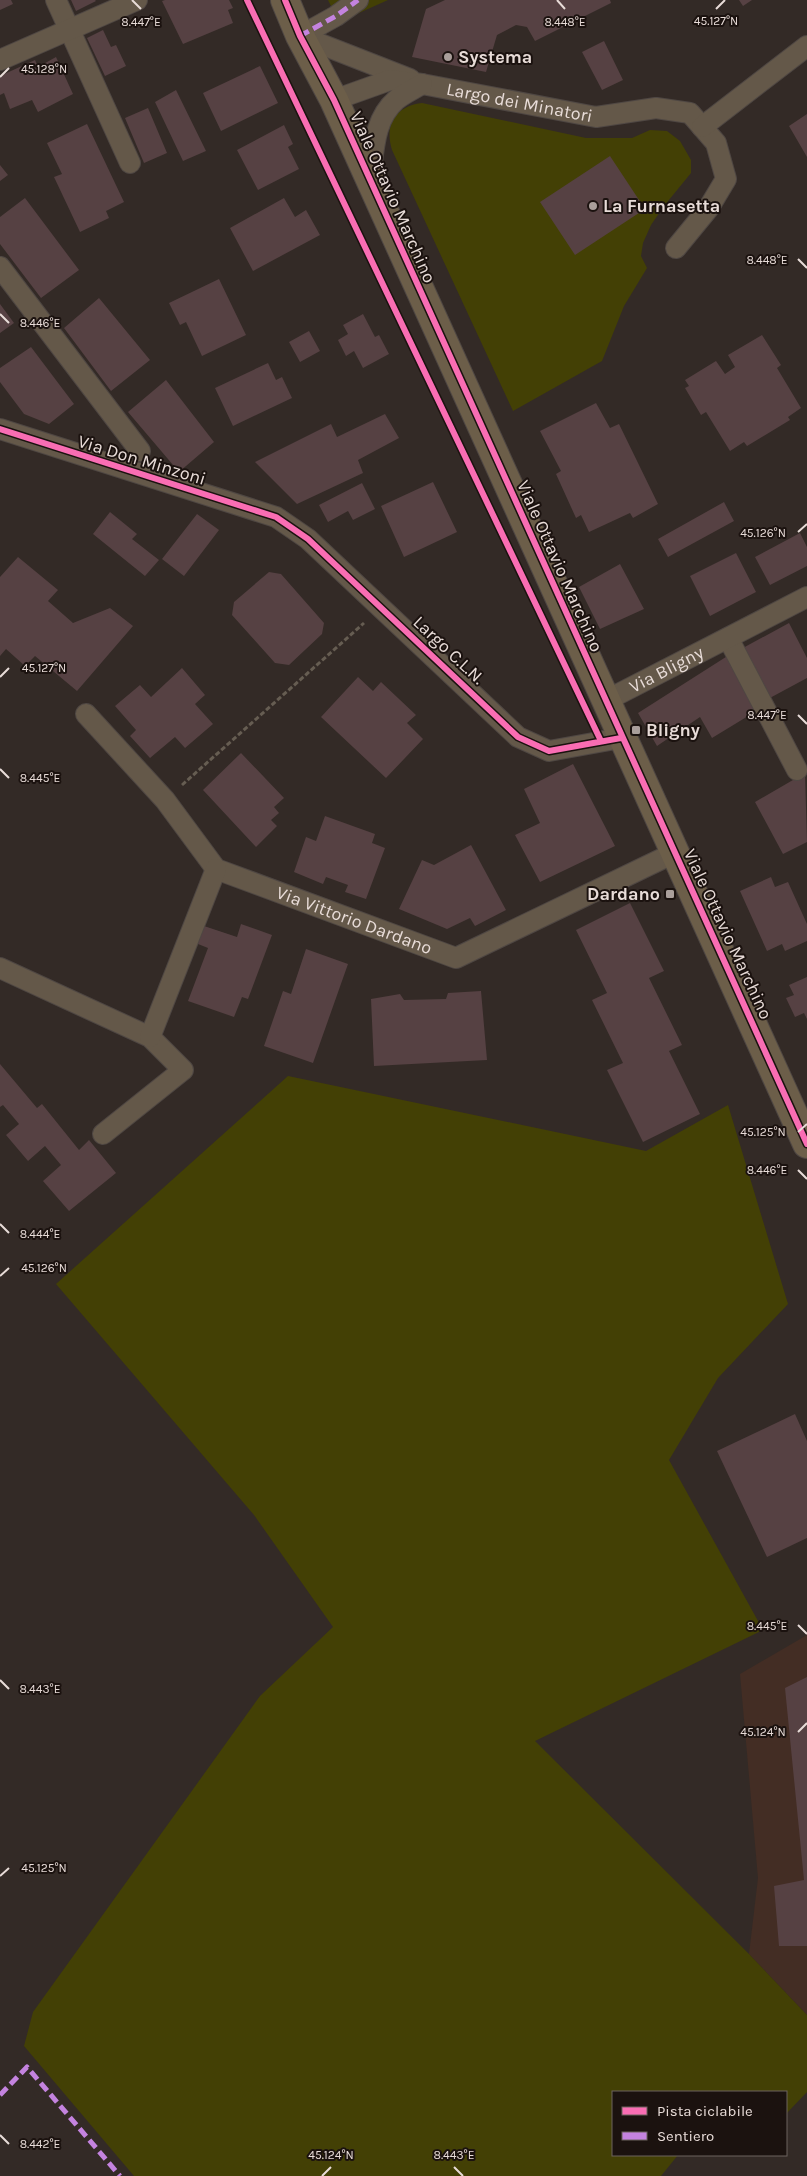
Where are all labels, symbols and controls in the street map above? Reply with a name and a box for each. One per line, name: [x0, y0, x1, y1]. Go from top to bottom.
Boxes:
text: 45.127°N: [694, 14, 738, 28]
text: 8.447°E: [121, 15, 161, 29]
text: 8.448°E: [544, 15, 586, 29]
place label: Systema: [458, 46, 532, 68]
marker: Systema: [442, 51, 454, 63]
text: 45.128°N: [21, 62, 67, 76]
street label: Largo dei Minatori: [445, 78, 594, 127]
street label: Viale Ottavio Marchino: [345, 108, 441, 286]
place label: La Furnasetta: [603, 195, 720, 217]
marker: La Furnasetta: [587, 200, 599, 212]
text: 8.448°E: [746, 253, 788, 267]
text: 8.446°E: [20, 316, 60, 330]
street label: Via Don Minzoni: [75, 430, 209, 490]
street label: Viale Ottavio Marchino: [512, 477, 608, 655]
text: 45.126°N: [740, 526, 786, 540]
street label: Largo C.L.N.: [409, 611, 489, 689]
street label: Via Bligny: [625, 641, 708, 698]
text: 45.127°N: [22, 661, 66, 675]
text: 8.447°E: [747, 708, 787, 722]
place label: Bligny: [646, 719, 700, 741]
marker: Bligny: [630, 724, 642, 736]
text: 8.445°E: [20, 771, 60, 785]
street label: Viale Ottavio Marchino: [679, 845, 777, 1023]
street label: Via Vittorio Dardano: [273, 881, 435, 959]
place label: Dardano: [587, 883, 660, 905]
marker: Dardano: [664, 888, 676, 900]
text: 45.125°N: [740, 1125, 786, 1139]
text: 8.446°E: [747, 1163, 787, 1177]
text: 8.444°E: [20, 1227, 60, 1241]
text: 45.126°N: [21, 1261, 67, 1275]
text: 8.445°E: [747, 1619, 787, 1633]
text: 8.443°E: [20, 1682, 60, 1696]
text: 45.124°N: [740, 1725, 786, 1739]
text: 45.125°N: [21, 1861, 67, 1875]
legend: [612, 2091, 787, 2156]
text: Pista ciclabile: [657, 2102, 753, 2120]
text: Sentiero: [657, 2127, 714, 2145]
text: 8.442°E: [20, 2137, 60, 2151]
text: 45.124°N: [308, 2148, 354, 2162]
text: 8.443°E: [434, 2148, 474, 2162]

